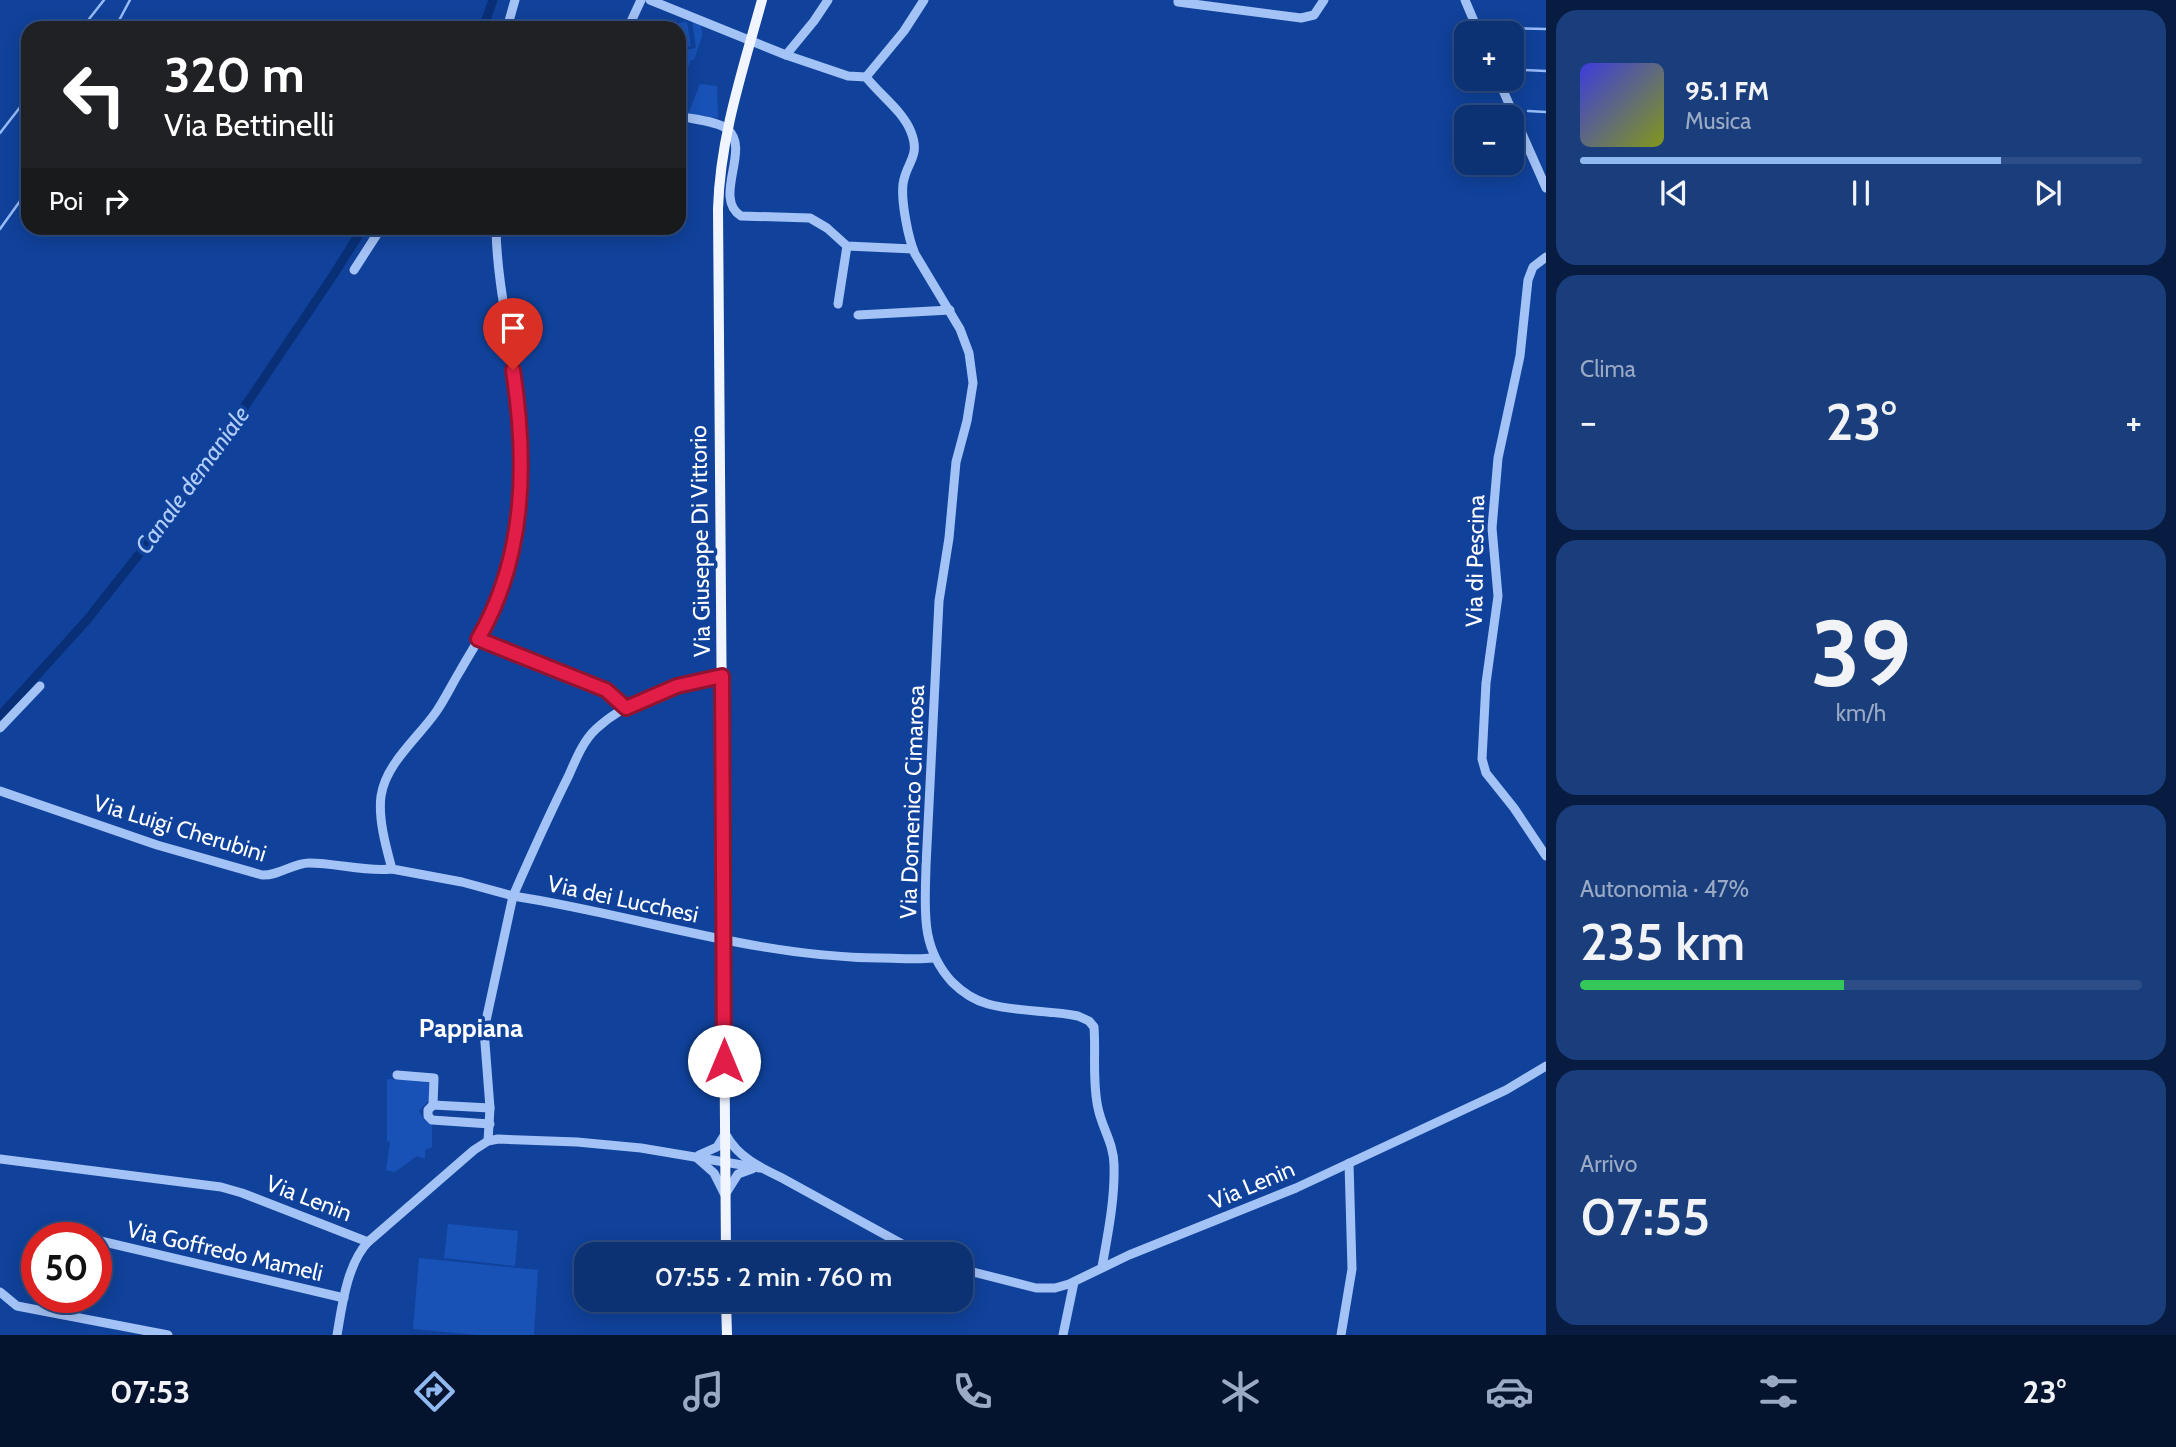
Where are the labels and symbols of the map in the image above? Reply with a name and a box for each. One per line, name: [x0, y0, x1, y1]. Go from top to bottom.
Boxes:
pin: [483, 298, 543, 370]
water label: Canale demaniale: [129, 400, 255, 560]
street label: Via Giuseppe Di Vittorio: [684, 425, 716, 657]
street label: Via di Pescina: [1460, 495, 1490, 627]
street label: Via Domenico Cimarosa: [894, 684, 930, 920]
street label: Via Luigi Cherubini: [90, 788, 270, 868]
street label: Via dei Lucchesi: [545, 869, 701, 929]
district label: Pappiana: [419, 1012, 523, 1044]
position arrow: [687, 1024, 761, 1098]
street label: Via Lenin: [1205, 1155, 1299, 1215]
street label: Via Lenin: [262, 1169, 356, 1227]
street label: Via Goffredo Mameli: [124, 1215, 326, 1287]
speed limit sign: 50: [21, 1222, 112, 1313]

